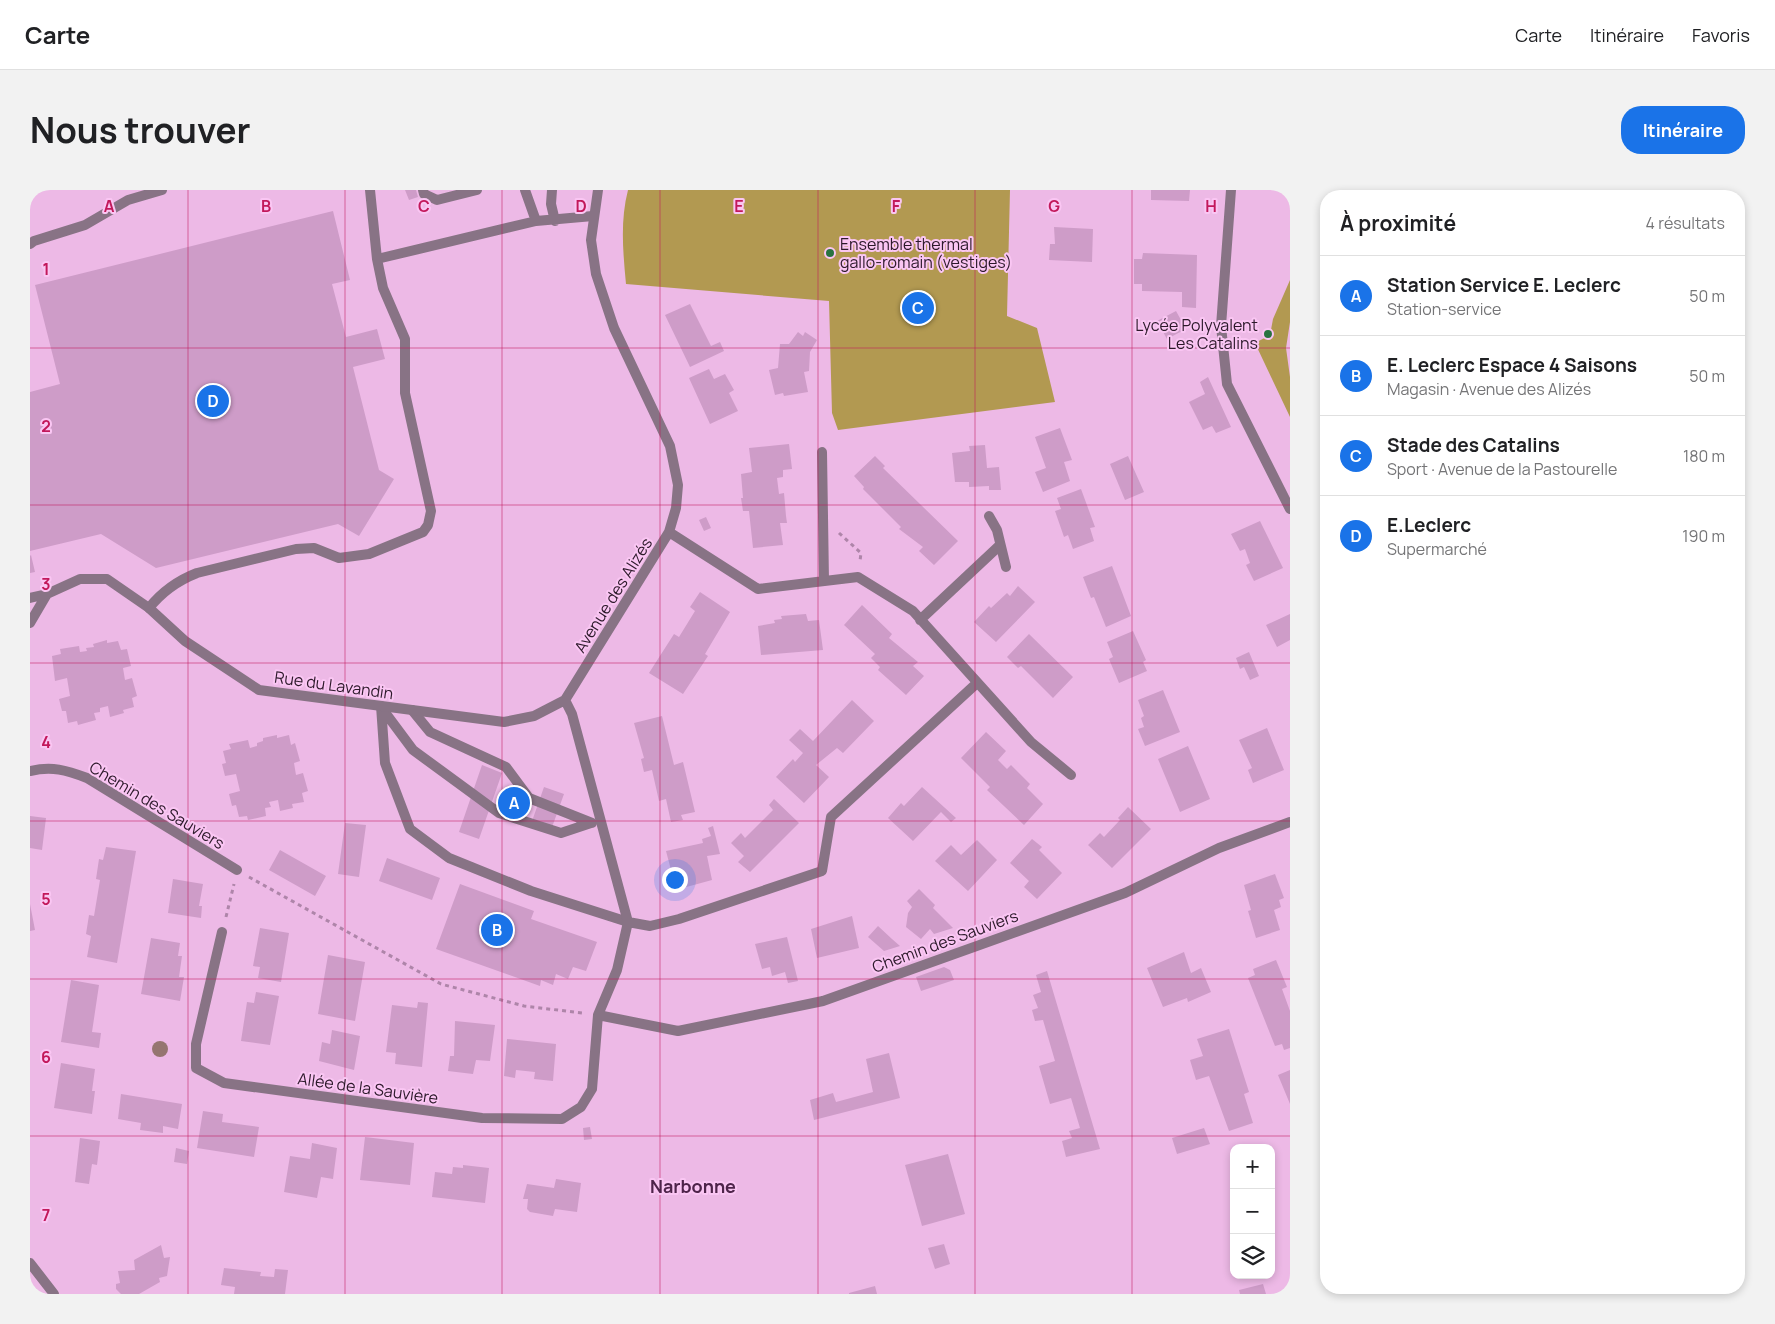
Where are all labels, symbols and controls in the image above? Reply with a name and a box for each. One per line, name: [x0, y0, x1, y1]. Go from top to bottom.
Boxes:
text: Carte: [25, 18, 90, 51]
text: Carte: [1515, 23, 1562, 47]
text: Itinéraire: [1590, 23, 1664, 47]
text: Favoris: [1692, 23, 1750, 47]
text: Nous trouver: [30, 106, 251, 154]
button: Itinéraire: [1621, 106, 1745, 154]
text: A: [104, 195, 115, 217]
text: B: [261, 195, 271, 217]
text: C: [418, 195, 430, 217]
text: D: [575, 195, 587, 217]
text: E: [734, 195, 744, 217]
text: F: [892, 195, 901, 217]
text: G: [1048, 195, 1060, 217]
text: H: [1205, 195, 1217, 217]
text: À proximité: [1340, 209, 1456, 237]
text: 4 résultats: [1646, 212, 1725, 234]
place label: Ensemble thermal gallo-romain (vestiges): [840, 233, 1012, 273]
marker: Ensemble thermal gallo-romain (vestiges): [824, 247, 836, 259]
text: 1: [42, 258, 50, 280]
text: Station Service E. Leclerc: [1387, 272, 1621, 298]
text: A: [1351, 285, 1361, 307]
text: 50 m: [1689, 285, 1725, 307]
pin: C: [902, 289, 934, 327]
text: Station-service: [1387, 298, 1501, 320]
place label: Lycée Polyvalent Les Catalins: [1135, 314, 1258, 354]
marker: Lycée Polyvalent Les Catalins: [1262, 328, 1274, 340]
text: E. Leclerc Espace 4 Saisons: [1387, 352, 1637, 378]
text: B: [1351, 365, 1361, 387]
text: 50 m: [1689, 365, 1725, 387]
text: Magasin · Avenue des Alizés: [1387, 378, 1591, 400]
pin: D: [197, 382, 229, 420]
text: 2: [41, 415, 51, 437]
text: Stade des Catalins: [1387, 432, 1560, 458]
text: C: [1350, 445, 1362, 467]
text: 180 m: [1683, 445, 1725, 467]
text: Sport · Avenue de la Pastourelle: [1387, 458, 1617, 480]
text: E.Leclerc: [1387, 512, 1471, 538]
text: D: [1350, 525, 1362, 547]
text: 190 m: [1682, 525, 1725, 547]
street label: Avenue des Alizés: [569, 533, 657, 657]
text: Supermarché: [1387, 538, 1487, 560]
text: 3: [41, 573, 51, 595]
street label: Rue du Lavandin: [273, 666, 395, 704]
text: 4: [41, 731, 51, 753]
street label: Chemin des Sauviers: [85, 756, 229, 854]
pin: A: [498, 784, 530, 822]
your location: [662, 867, 688, 893]
text: 5: [41, 888, 51, 910]
street label: Chemin des Sauviers: [869, 904, 1021, 978]
pin: B: [481, 911, 513, 949]
text: 6: [41, 1046, 51, 1068]
street label: Allée de la Sauvière: [296, 1067, 440, 1109]
map controls: [1230, 1144, 1275, 1279]
button: +: [1230, 1144, 1275, 1189]
district label: Narbonne: [650, 1174, 736, 1198]
button: −: [1230, 1189, 1275, 1234]
text: 7: [42, 1204, 50, 1226]
button: layers: [1230, 1234, 1275, 1279]

